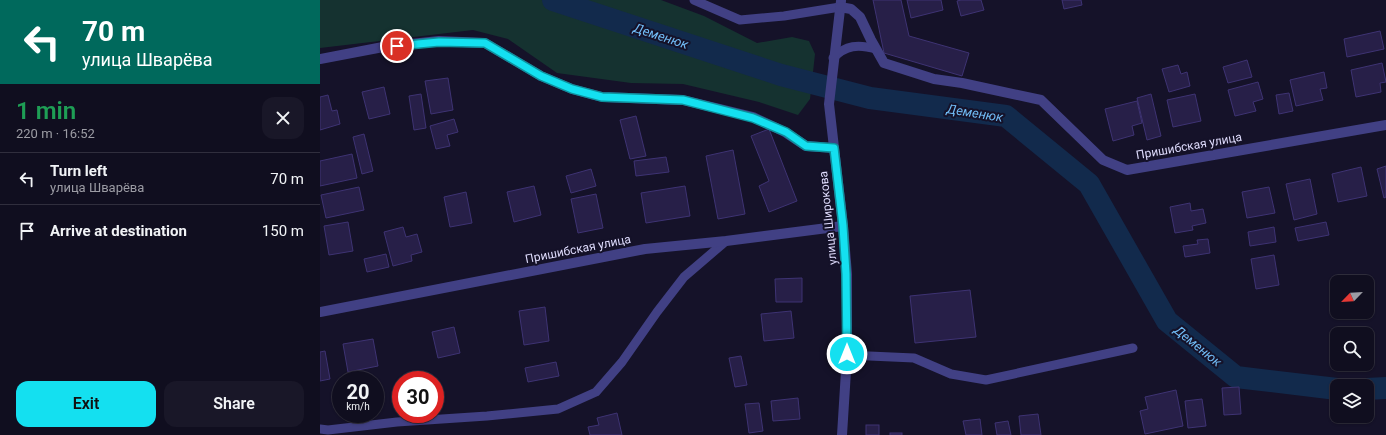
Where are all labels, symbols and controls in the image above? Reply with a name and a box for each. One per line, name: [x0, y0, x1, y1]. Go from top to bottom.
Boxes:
text: 70 m: [82, 15, 145, 48]
icon: left: [16, 16, 68, 68]
water label: Деменюк: [631, 20, 691, 52]
pin: [380, 29, 414, 63]
icon: arrive: [386, 35, 408, 57]
text: улица Шварёва: [82, 49, 213, 70]
text: 1 min: [16, 97, 76, 125]
button: close: [262, 97, 304, 139]
water label: Деменюк: [945, 101, 1005, 125]
text: 220 m · 16:52: [16, 126, 95, 141]
street label: Пришибская улица: [1135, 130, 1243, 162]
text: Turn left: [50, 162, 107, 180]
icon: left: [16, 168, 38, 190]
text: 70 m: [270, 170, 304, 188]
street label: улица Широкова: [816, 170, 840, 266]
text: улица Шварёва: [50, 180, 144, 195]
icon: arrive: [16, 220, 38, 242]
text: Arrive at destination: [50, 222, 187, 240]
text: 150 m: [262, 222, 304, 240]
street label: Пришибская улица: [524, 232, 632, 266]
north arrow: [1330, 275, 1374, 319]
map controls: [1330, 275, 1374, 423]
water label: Деменюк: [1171, 322, 1226, 370]
button: search: [1330, 327, 1374, 371]
position arrow: [826, 333, 868, 375]
speed limit sign: 30: [392, 371, 444, 423]
button: layers: [1330, 379, 1374, 423]
text: 20: [347, 380, 369, 404]
button: Exit: [16, 381, 156, 427]
button: Share: [164, 381, 304, 427]
text: km/h: [346, 401, 370, 412]

